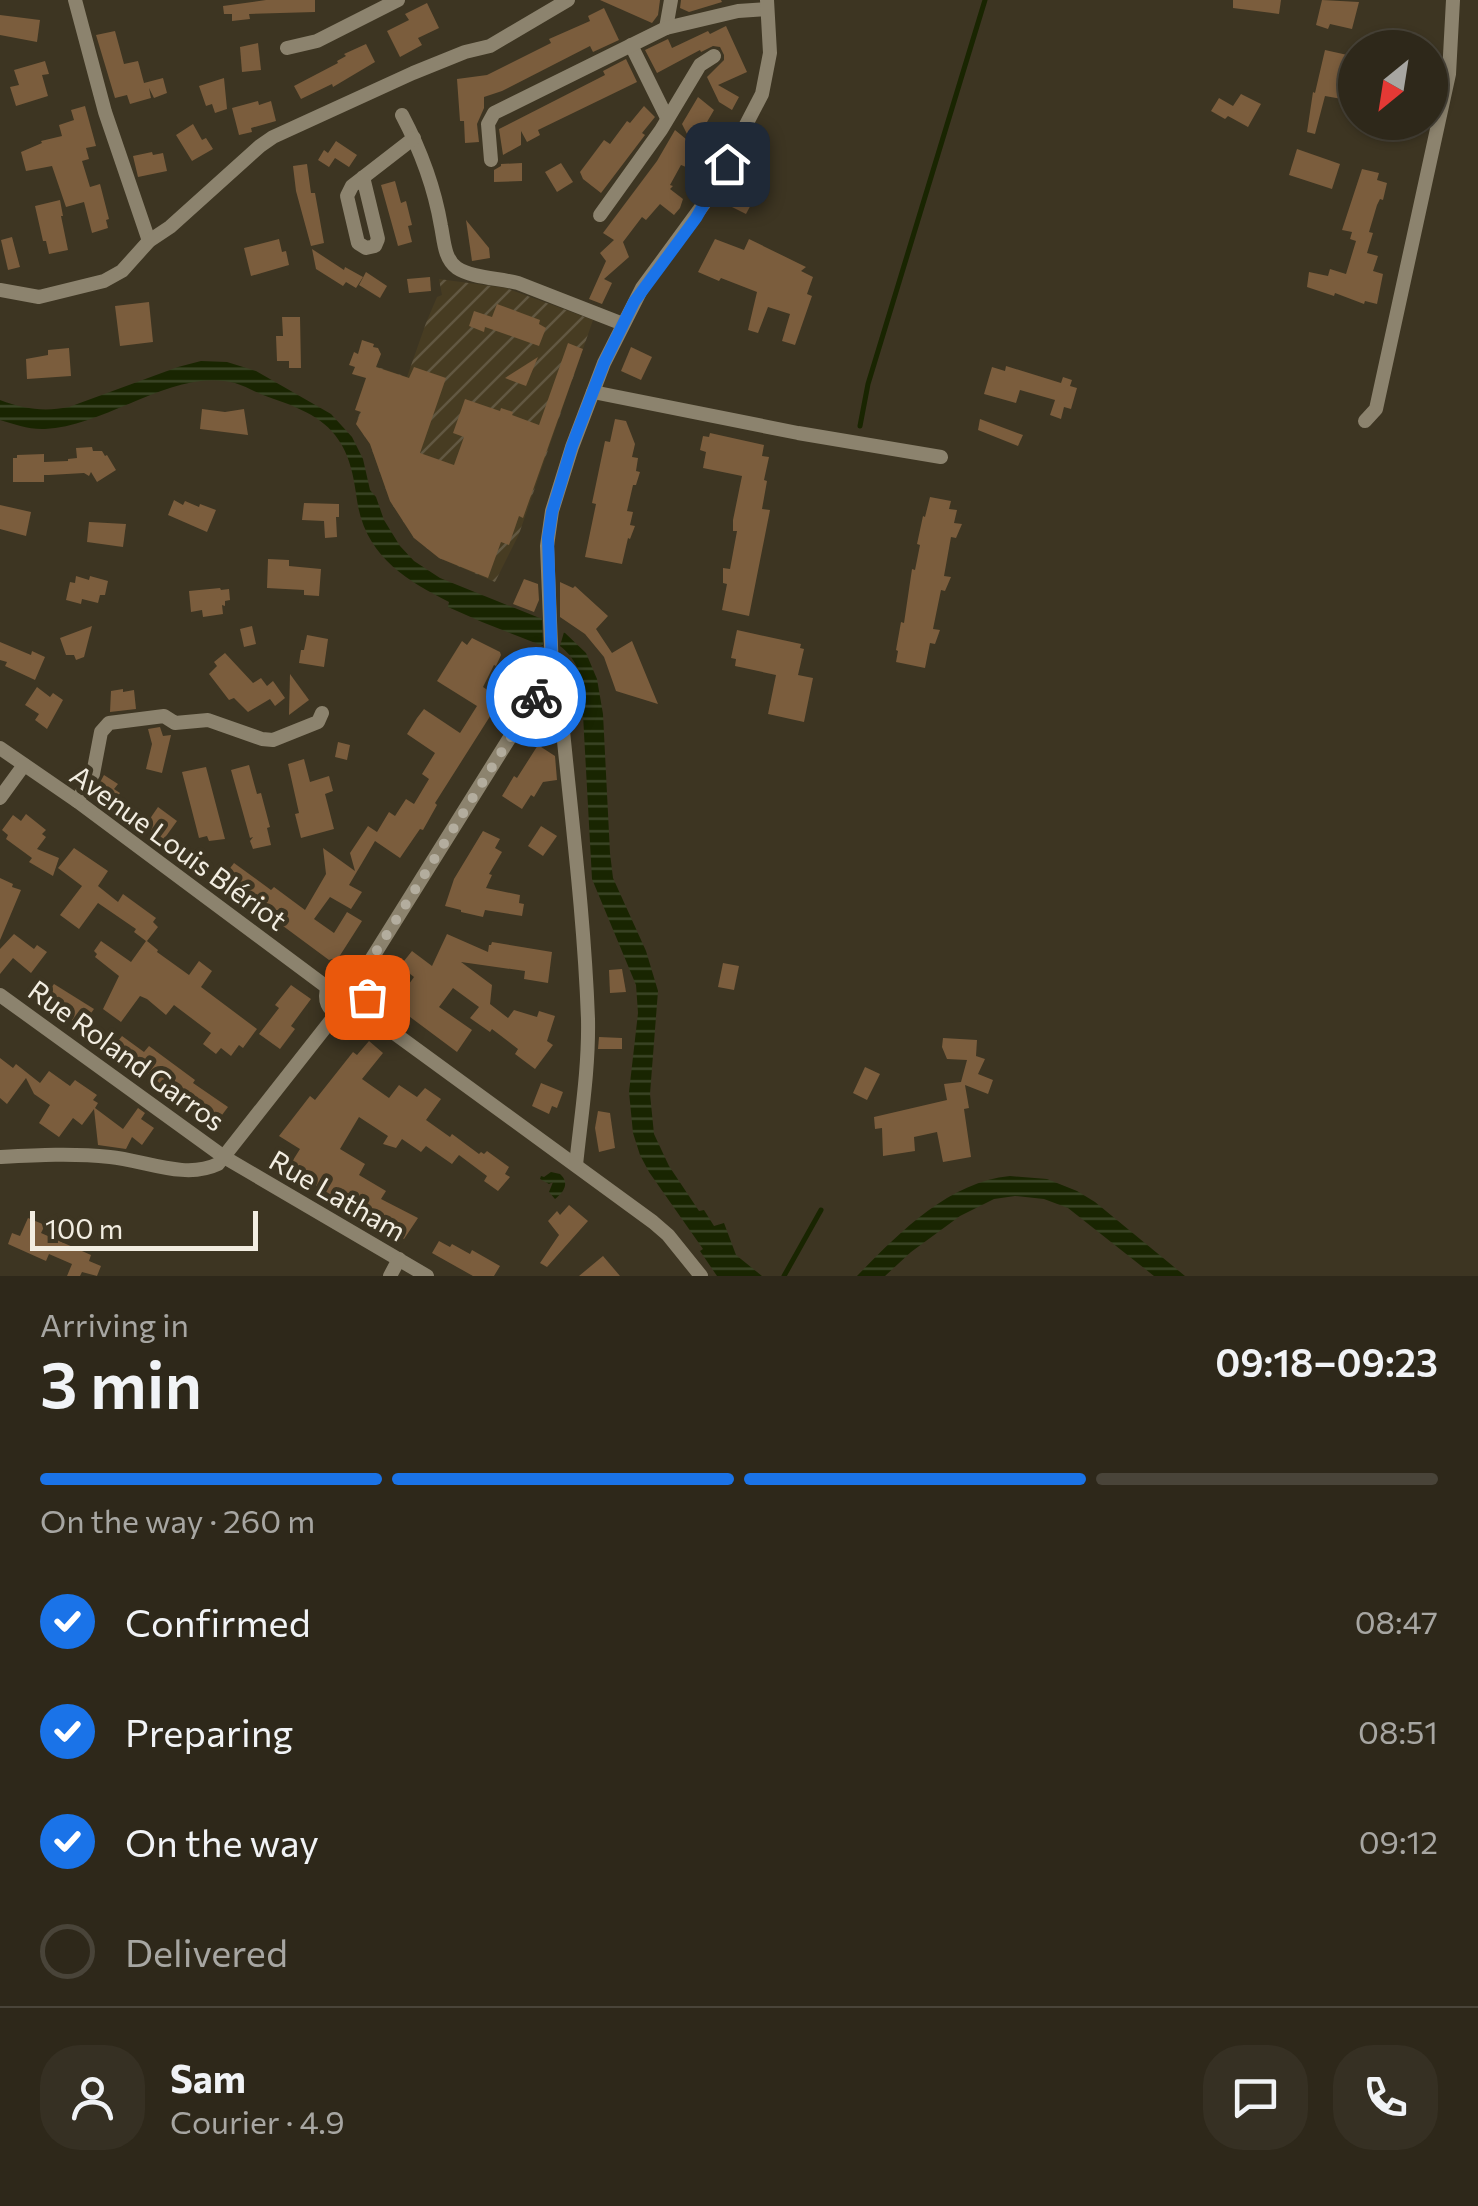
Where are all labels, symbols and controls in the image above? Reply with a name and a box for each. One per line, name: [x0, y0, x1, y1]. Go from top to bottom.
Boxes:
north arrow: [1338, 30, 1448, 140]
map controls: [1338, 30, 1448, 140]
pin: [685, 122, 770, 207]
icon: home: [700, 137, 755, 192]
courier: [486, 647, 586, 747]
icon: bike: [509, 670, 564, 725]
street label: Avenue Louis Blériot: [64, 757, 294, 937]
pin: [325, 955, 410, 1040]
icon: bag: [340, 970, 395, 1025]
street label: Rue Roland Garros: [22, 972, 232, 1138]
street label: Rue Latham: [264, 1142, 412, 1248]
scale bar: [30, 1206, 258, 1250]
text: 100 m: [45, 1211, 123, 1245]
text: Arriving in: [40, 1304, 189, 1344]
text: 09:18–09:23: [1215, 1338, 1438, 1385]
text: 3 min: [40, 1342, 202, 1421]
text: On the way · 260 m: [40, 1500, 315, 1540]
icon: check: [40, 1594, 95, 1649]
text: Confirmed: [125, 1598, 311, 1645]
text: 08:47: [1355, 1601, 1438, 1641]
icon: check: [40, 1704, 95, 1759]
text: Preparing: [125, 1708, 293, 1755]
text: 08:51: [1358, 1711, 1438, 1751]
icon: check: [40, 1814, 95, 1869]
text: On the way: [125, 1818, 319, 1865]
text: 09:12: [1359, 1821, 1438, 1861]
text: Delivered: [125, 1928, 288, 1975]
button: person: [40, 2045, 145, 2150]
button: chat: [1203, 2045, 1308, 2150]
button: phone: [1333, 2045, 1438, 2150]
text: Sam: [170, 2054, 246, 2101]
text: Courier · 4.9: [170, 2101, 345, 2141]

